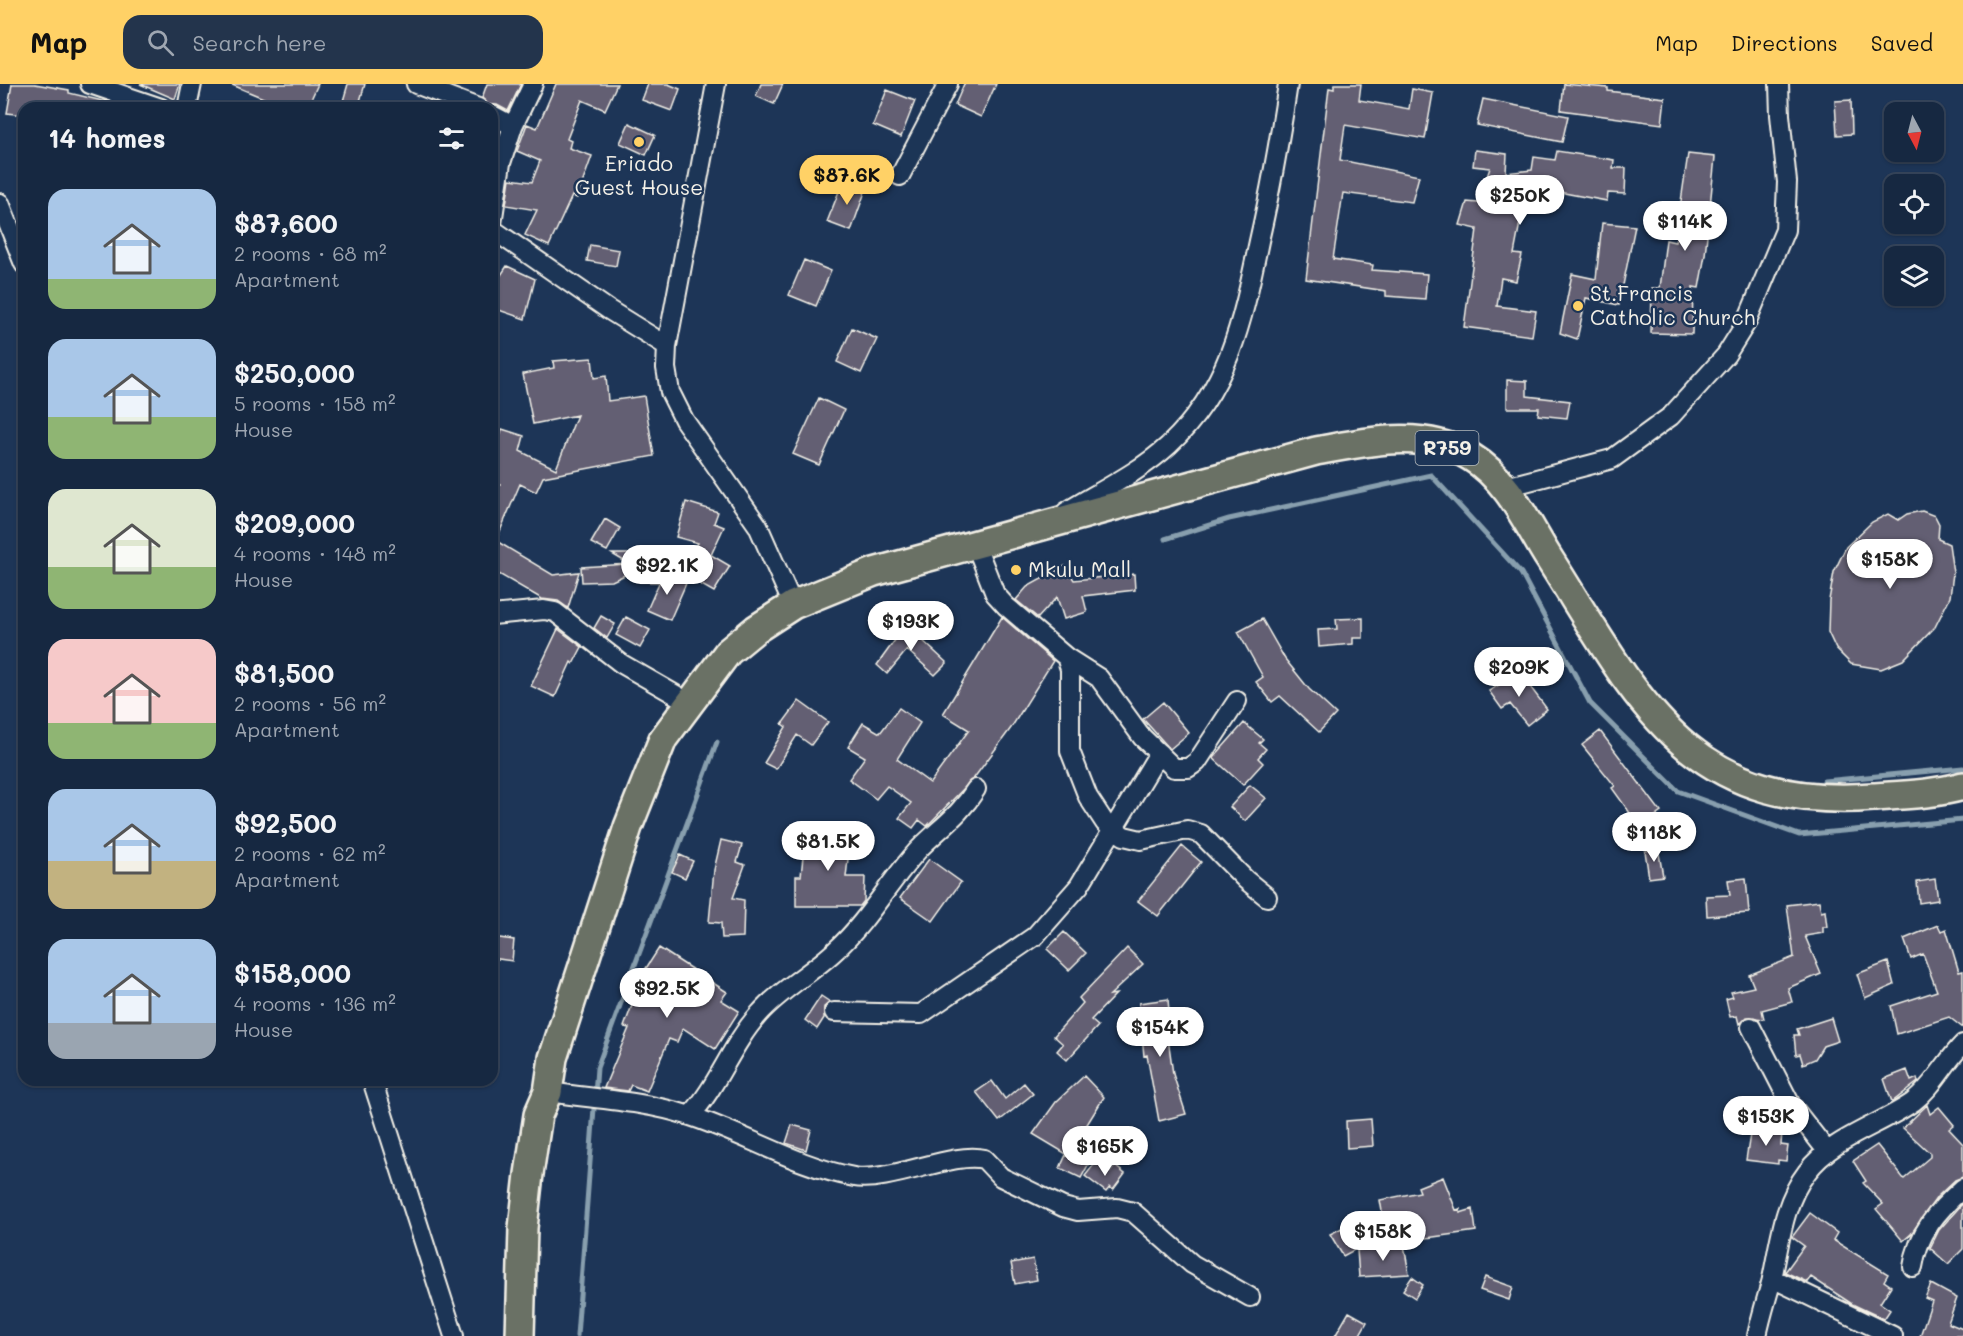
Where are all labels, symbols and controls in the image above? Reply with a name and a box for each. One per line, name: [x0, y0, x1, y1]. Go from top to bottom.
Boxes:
search box: [123, 15, 543, 69]
text: Map: [30, 24, 87, 60]
icon: search: [144, 26, 177, 59]
text: Search here: [192, 28, 326, 57]
text: Map: [1655, 29, 1698, 56]
text: Directions: [1731, 29, 1838, 56]
text: Saved: [1871, 29, 1933, 56]
north arrow: [1884, 102, 1944, 162]
map controls: [1884, 102, 1944, 306]
text: 14 homes: [48, 121, 166, 155]
icon: filters: [435, 122, 468, 155]
marker: Eriado Guest House: [632, 135, 646, 149]
place label: Eriado Guest House: [575, 149, 703, 200]
pin: $87.6K: [798, 155, 896, 206]
text: $87.6K: [813, 161, 881, 187]
button: locate: [1884, 174, 1944, 234]
pin: $250K: [1478, 175, 1562, 226]
text: $250K: [1489, 181, 1551, 207]
pin: $114K: [1643, 201, 1727, 252]
text: $87,600: [234, 206, 338, 240]
text: $114K: [1657, 207, 1713, 233]
icon: home: [96, 213, 168, 285]
text: 2 rooms · 68 m²: [234, 240, 387, 266]
button: layers: [1884, 246, 1944, 306]
text: Apartment: [234, 266, 340, 292]
place label: St.Francis Catholic Church: [1590, 279, 1755, 330]
marker: St.Francis Catholic Church: [1571, 299, 1585, 313]
text: $250,000: [234, 356, 355, 390]
icon: home: [96, 363, 168, 435]
text: 5 rooms · 158 m²: [234, 390, 396, 416]
text: House: [234, 416, 293, 442]
road number: R759: [1416, 431, 1478, 465]
text: $209,000: [234, 506, 355, 540]
icon: home: [96, 513, 168, 585]
pin: $158K: [1848, 539, 1932, 590]
text: 4 rooms · 148 m²: [234, 540, 396, 566]
pin: $92.1K: [618, 545, 716, 596]
text: $158K: [1861, 545, 1919, 571]
text: $92.1K: [635, 551, 699, 577]
place label: Mkulu Mall: [1028, 555, 1131, 582]
marker: Mkulu Mall: [1009, 563, 1023, 577]
text: House: [234, 566, 293, 592]
pin: $193K: [869, 601, 953, 652]
text: $193K: [882, 607, 940, 633]
pin: $209K: [1477, 647, 1561, 698]
text: $209K: [1488, 653, 1550, 679]
text: $81,500: [234, 656, 334, 690]
icon: home: [96, 663, 168, 735]
text: 2 rooms · 56 m²: [234, 690, 386, 716]
text: Apartment: [234, 716, 340, 742]
text: $92,500: [234, 806, 337, 840]
pin: $118K: [1612, 812, 1696, 863]
icon: home: [96, 813, 168, 885]
text: $118K: [1626, 818, 1682, 844]
pin: $81.5K: [779, 821, 877, 872]
text: $81.5K: [796, 827, 860, 853]
text: 2 rooms · 62 m²: [234, 840, 386, 866]
text: Apartment: [234, 866, 340, 892]
text: $158,000: [234, 956, 351, 990]
icon: home: [96, 963, 168, 1035]
pin: $92.5K: [618, 968, 716, 1019]
text: $92.5K: [634, 974, 700, 1000]
text: 4 rooms · 136 m²: [234, 990, 396, 1016]
pin: $154K: [1118, 1007, 1202, 1058]
text: $154K: [1131, 1013, 1189, 1039]
text: House: [234, 1016, 293, 1042]
pin: $153K: [1724, 1096, 1808, 1147]
text: $153K: [1737, 1102, 1795, 1128]
pin: $165K: [1063, 1126, 1147, 1177]
text: $165K: [1076, 1132, 1134, 1158]
pin: $158K: [1341, 1211, 1425, 1262]
text: $158K: [1354, 1217, 1412, 1243]

